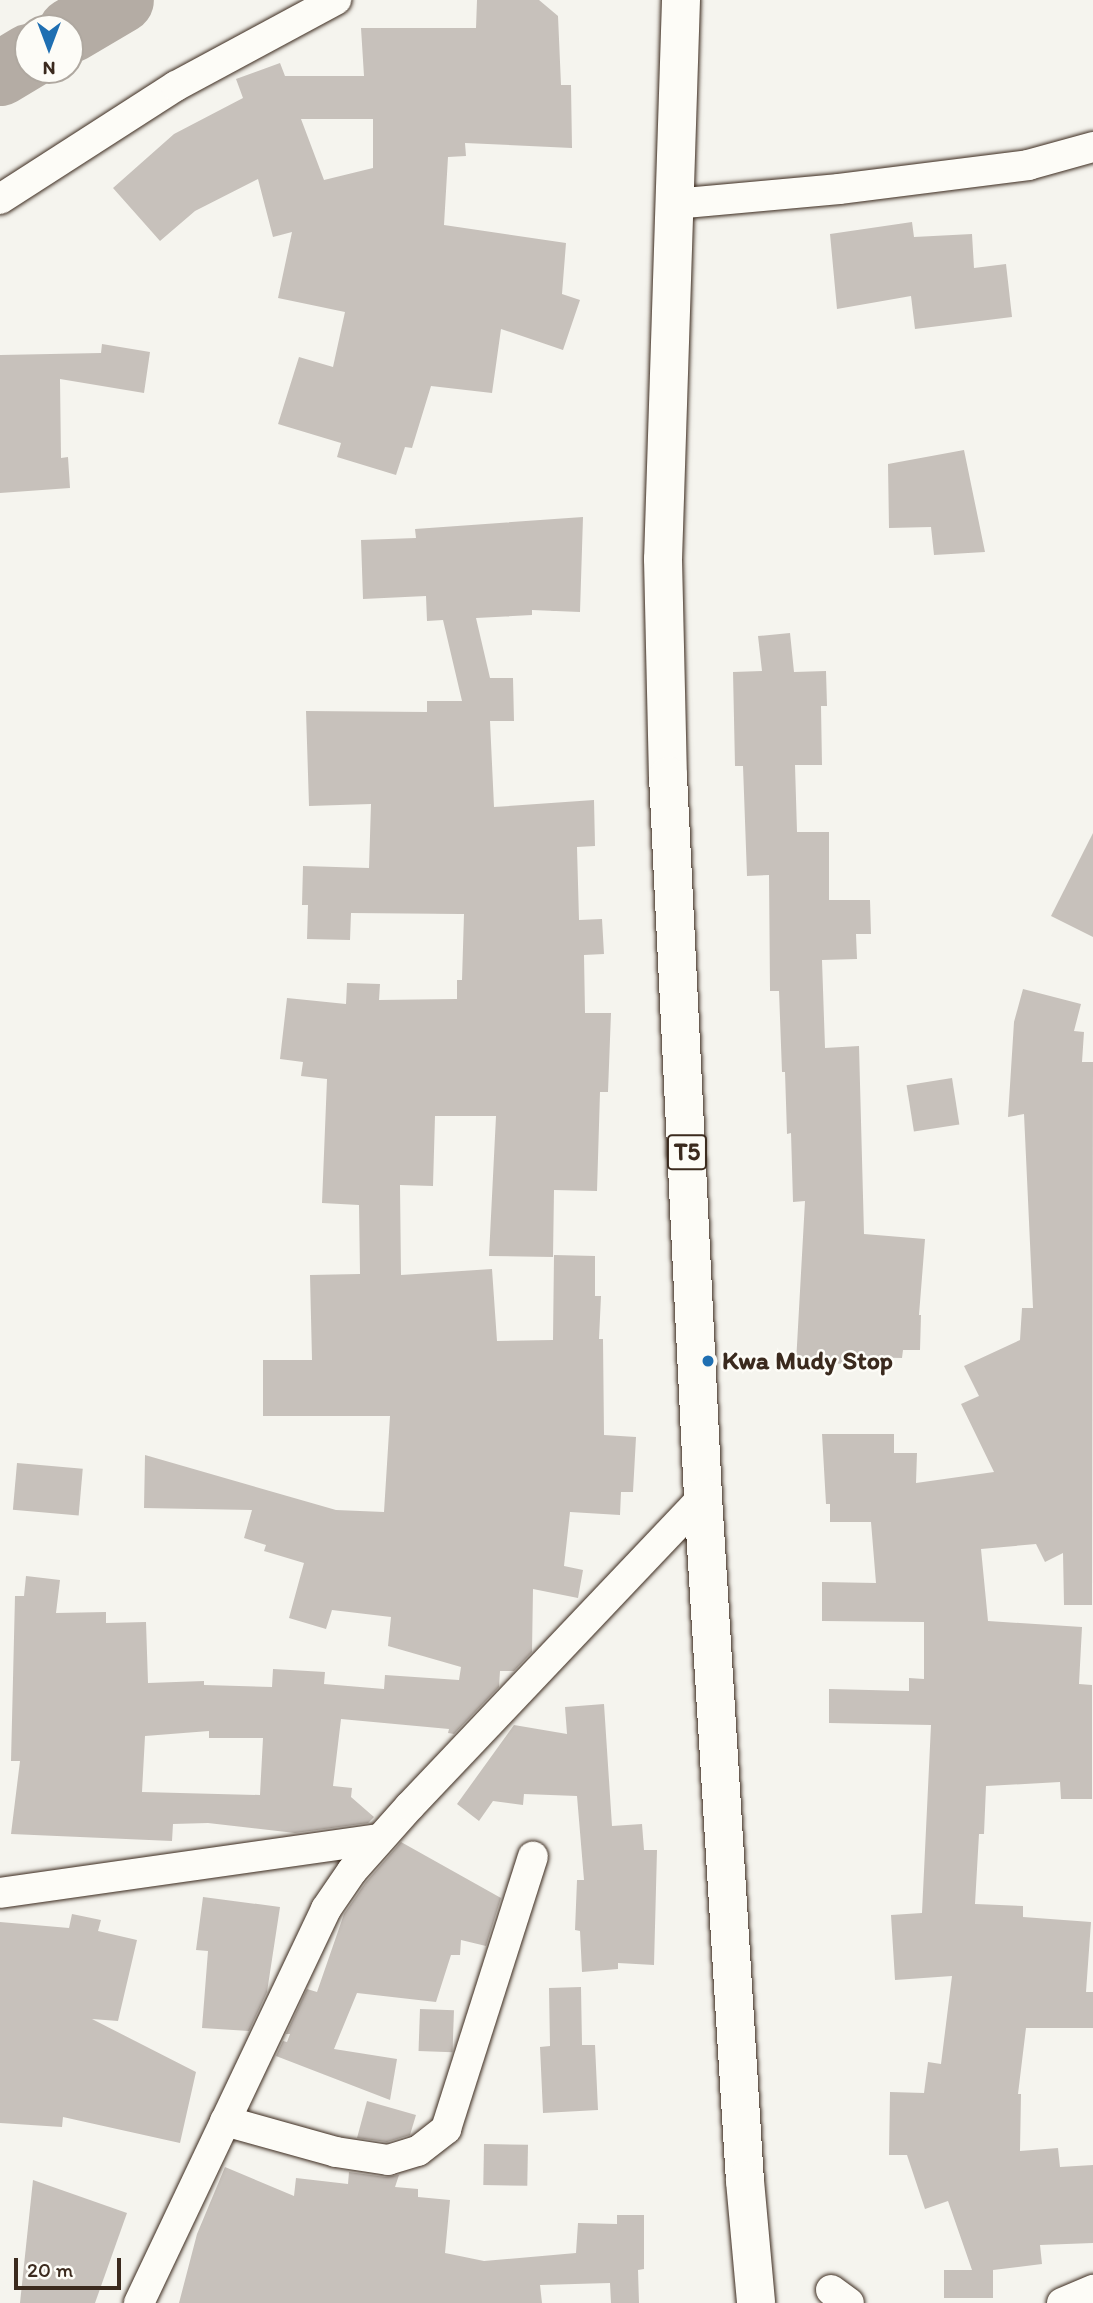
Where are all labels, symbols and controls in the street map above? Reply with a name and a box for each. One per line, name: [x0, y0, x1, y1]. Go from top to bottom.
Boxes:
north arrow: [14, 14, 84, 84]
text: N: [43, 57, 55, 80]
road number: T5: [666, 1132, 708, 1172]
place label: Kwa Mudy Stop: [722, 1345, 893, 1377]
marker: Kwa Mudy Stop: [700, 1353, 716, 1369]
scale bar: [18, 2244, 124, 2288]
text: 20 m: [27, 2257, 73, 2282]

